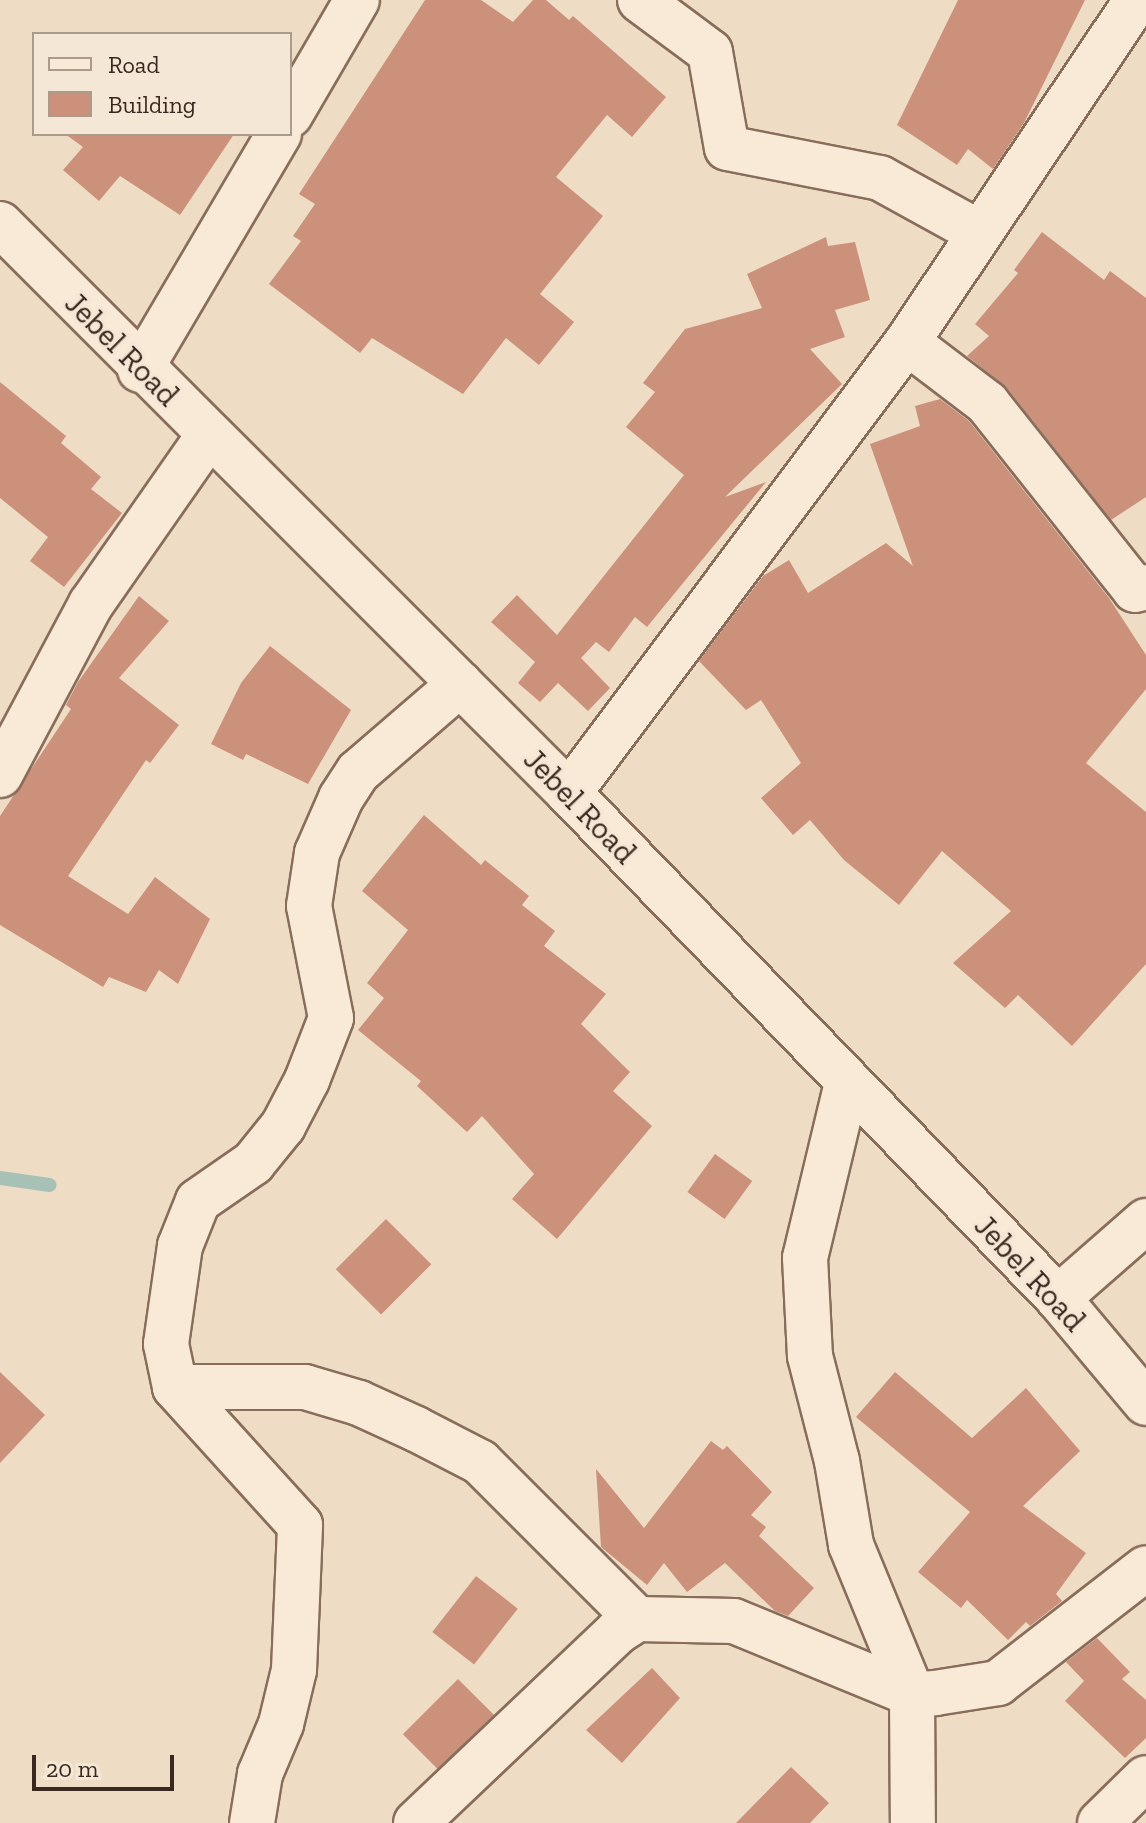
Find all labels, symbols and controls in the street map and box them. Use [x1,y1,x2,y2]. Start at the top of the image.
legend [32,32,292,136]
text: Road [108,50,160,79]
text: Building [108,90,196,119]
street label: Jebel Road [57,284,187,414]
street label: Jebel Road [516,740,644,872]
street label: Jebel Road [966,1207,1094,1339]
scale bar [36,1739,178,1789]
text: 20 m [46,1754,98,1783]

